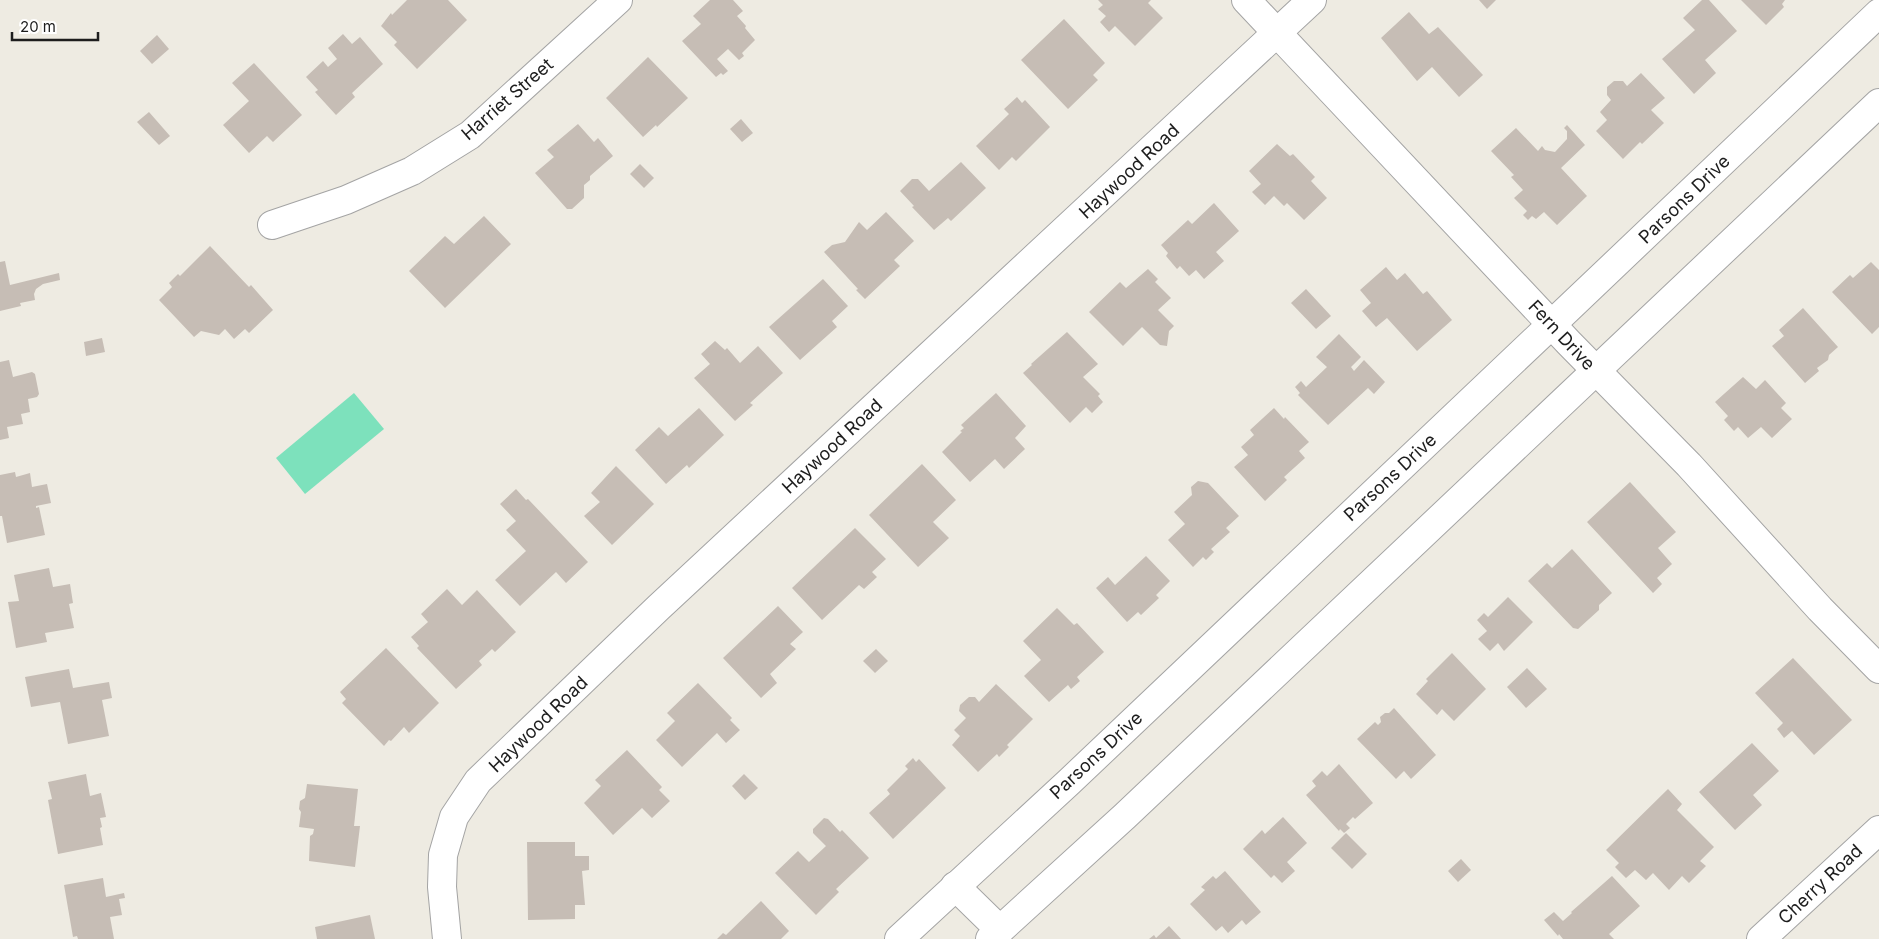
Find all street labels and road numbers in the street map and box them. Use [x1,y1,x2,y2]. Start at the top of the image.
street label: Harriet Street [457,54,557,144]
street label: Haywood Road [1075,119,1183,223]
street label: Parsons Drive [1634,150,1734,248]
street label: Fern Drive [1524,296,1600,374]
street label: Haywood Road [778,394,886,498]
street label: Parsons Drive [1339,429,1441,525]
street label: Haywood Road [484,672,592,776]
street label: Parsons Drive [1045,707,1147,803]
street label: Cherry Road [1774,840,1866,928]

